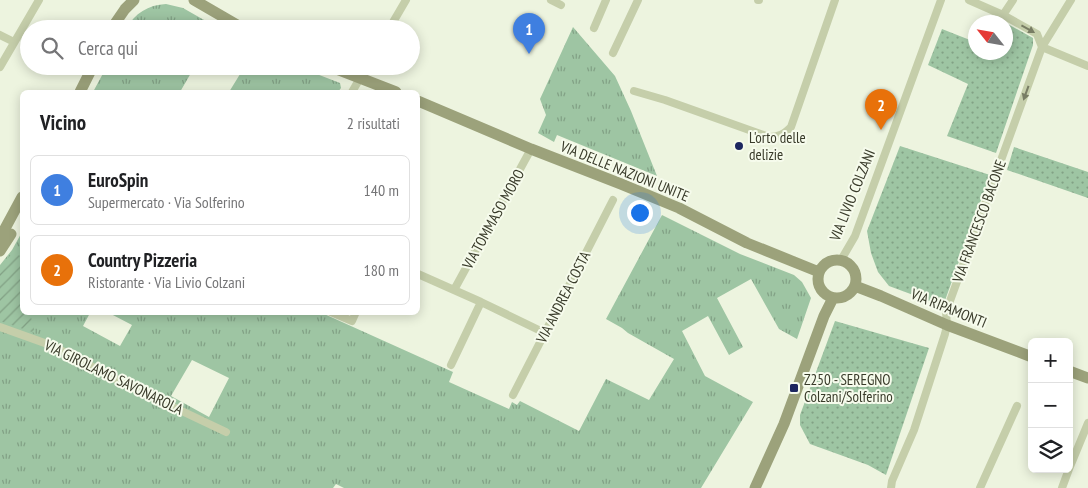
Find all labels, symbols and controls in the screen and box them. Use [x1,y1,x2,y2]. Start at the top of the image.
pin: 1 [513,13,545,54]
north arrow [968,15,1013,60]
search box [20,20,420,75]
one-way arrow [1021,25,1035,34]
icon: search [38,34,66,62]
text: Cerca qui [78,36,138,60]
one-way arrow [1022,86,1030,101]
pin: 2 [865,89,897,130]
text: Vicino [40,109,86,136]
text: 2 risultati [347,113,400,133]
place label: L'orto delle delizie [749,128,806,164]
street label: VIA DELLE NAZIONI UNITE [557,136,692,206]
marker: L'orto delle delizie [733,140,745,152]
street label: VIA LIVIO COLZANI [825,146,879,245]
street label: VIA FRANCESCO BACONE [948,157,1010,286]
street label: VIA TOMMASO MORO [457,166,528,273]
text: EuroSpin [88,168,148,192]
text: 1 [53,180,61,200]
text: 140 m [364,180,399,200]
text: Supermercato · Via Solferino [88,192,245,212]
your location [627,200,653,226]
street label: VIA ANDREA COSTA [531,247,595,347]
text: Country Pizzeria [88,248,197,272]
text: 2 [53,260,61,280]
text: 180 m [364,260,399,280]
text: Ristorante · Via Livio Colzani [88,272,245,292]
street label: VIA RIPAMONTI [907,284,990,332]
street label: VIA GIROLAMO SAVONAROLA [41,335,187,419]
map controls [1028,338,1073,473]
button: + [1028,338,1073,383]
place label: Z250 - SEREGNO Colzani/Solferino [804,370,893,406]
marker: Z250 - SEREGNO Colzani/Solferino [788,382,800,394]
button: − [1028,383,1073,428]
button: layers [1028,428,1073,473]

